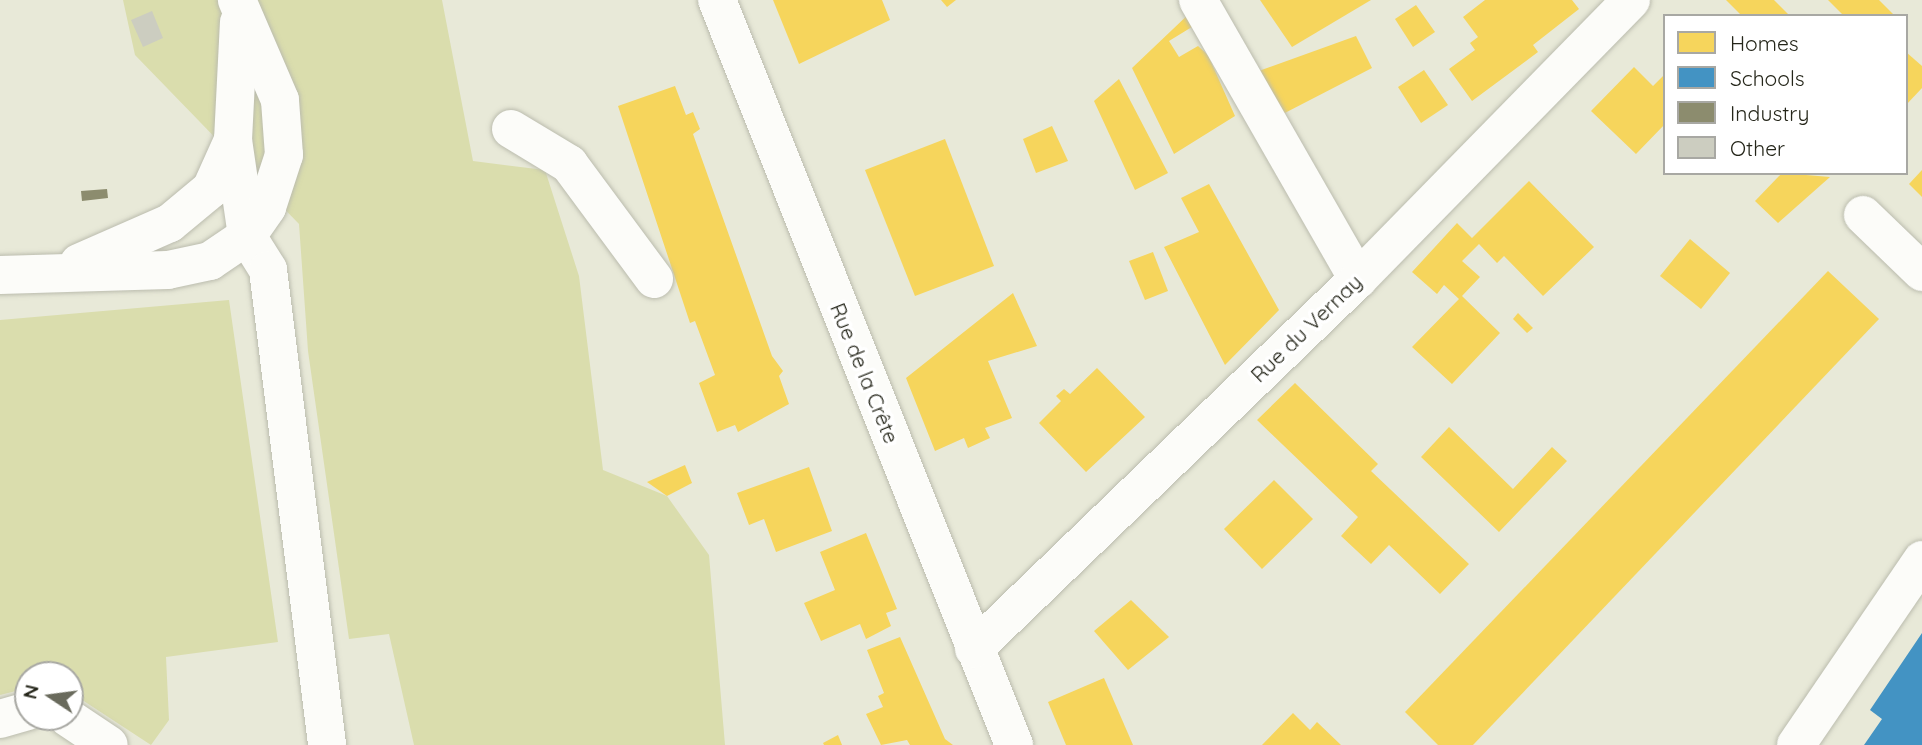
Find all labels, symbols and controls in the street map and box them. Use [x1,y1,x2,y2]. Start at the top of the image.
legend [1663,14,1908,175]
text: Homes [1730,30,1799,56]
text: Schools [1730,65,1805,91]
text: Industry [1730,100,1809,126]
text: Other [1730,135,1785,161]
street label: Rue du Vernay [1245,269,1367,387]
street label: Rue de la Crête [825,299,905,447]
north arrow [14,661,84,731]
text: N [17,682,44,701]

